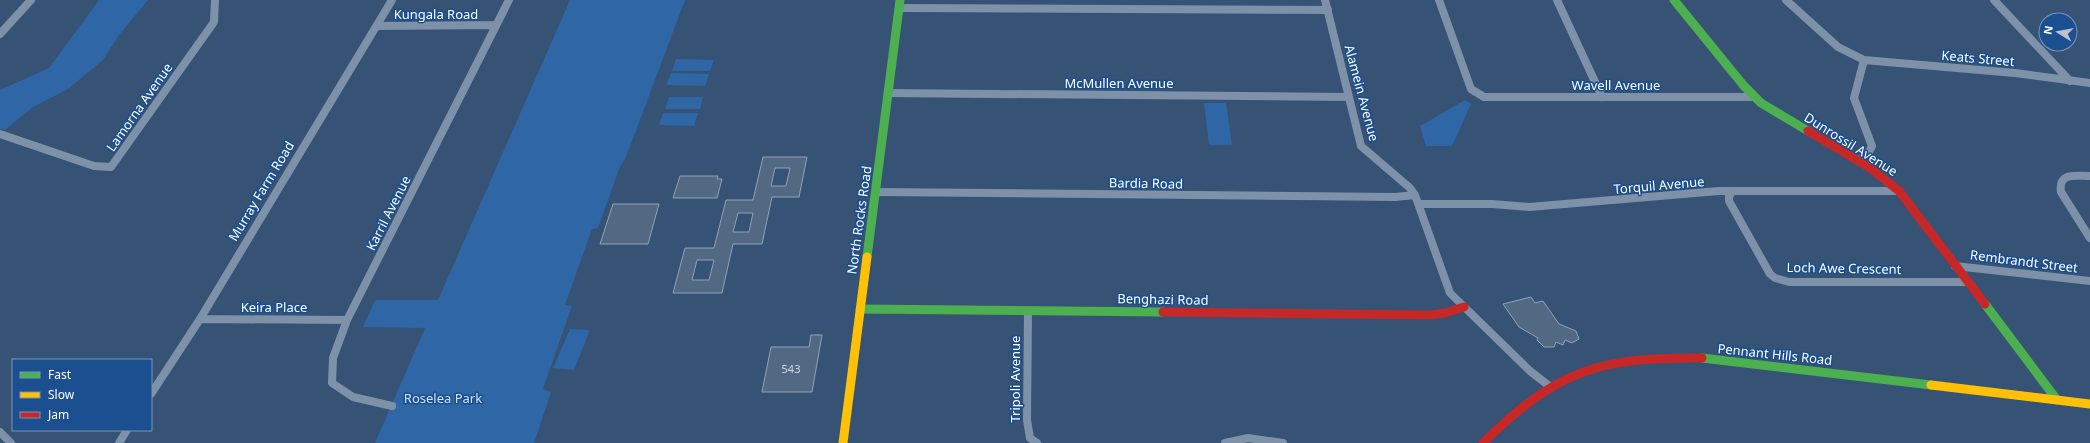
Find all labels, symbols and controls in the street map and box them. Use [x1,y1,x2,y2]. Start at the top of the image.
street label: Kungala Road [394,5,478,23]
north arrow [2038,12,2078,52]
text: N [2039,24,2056,36]
street label: Alamein Avenue [1341,43,1383,143]
street label: Keats Street [1941,46,2016,70]
street label: Lamorna Avenue [102,59,176,155]
street label: McMullen Avenue [1065,74,1173,92]
street label: Wavell Avenue [1572,76,1660,94]
street label: Dunrossil Avenue [1801,108,1901,180]
street label: Murray Farm Road [224,138,298,244]
street label: North Rocks Road [842,165,876,275]
street label: Karril Avenue [361,172,415,254]
street label: Torquil Avenue [1613,172,1705,198]
street label: Bardia Road [1109,173,1183,193]
street label: Rembrandt Street [1969,245,2079,277]
street label: Loch Awe Crescent [1786,258,1902,278]
street label: Benghazi Road [1117,289,1209,309]
street label: Keira Place [241,298,307,316]
street label: Tripoli Avenue [1006,336,1024,422]
street label: Pennant Hills Road [1717,339,1833,369]
legend [12,359,152,431]
house number: 543 [782,361,800,376]
text: Fast [48,366,72,383]
text: Slow [48,386,75,403]
park label: Roselea Park [404,389,482,407]
text: Jam [47,406,69,423]

